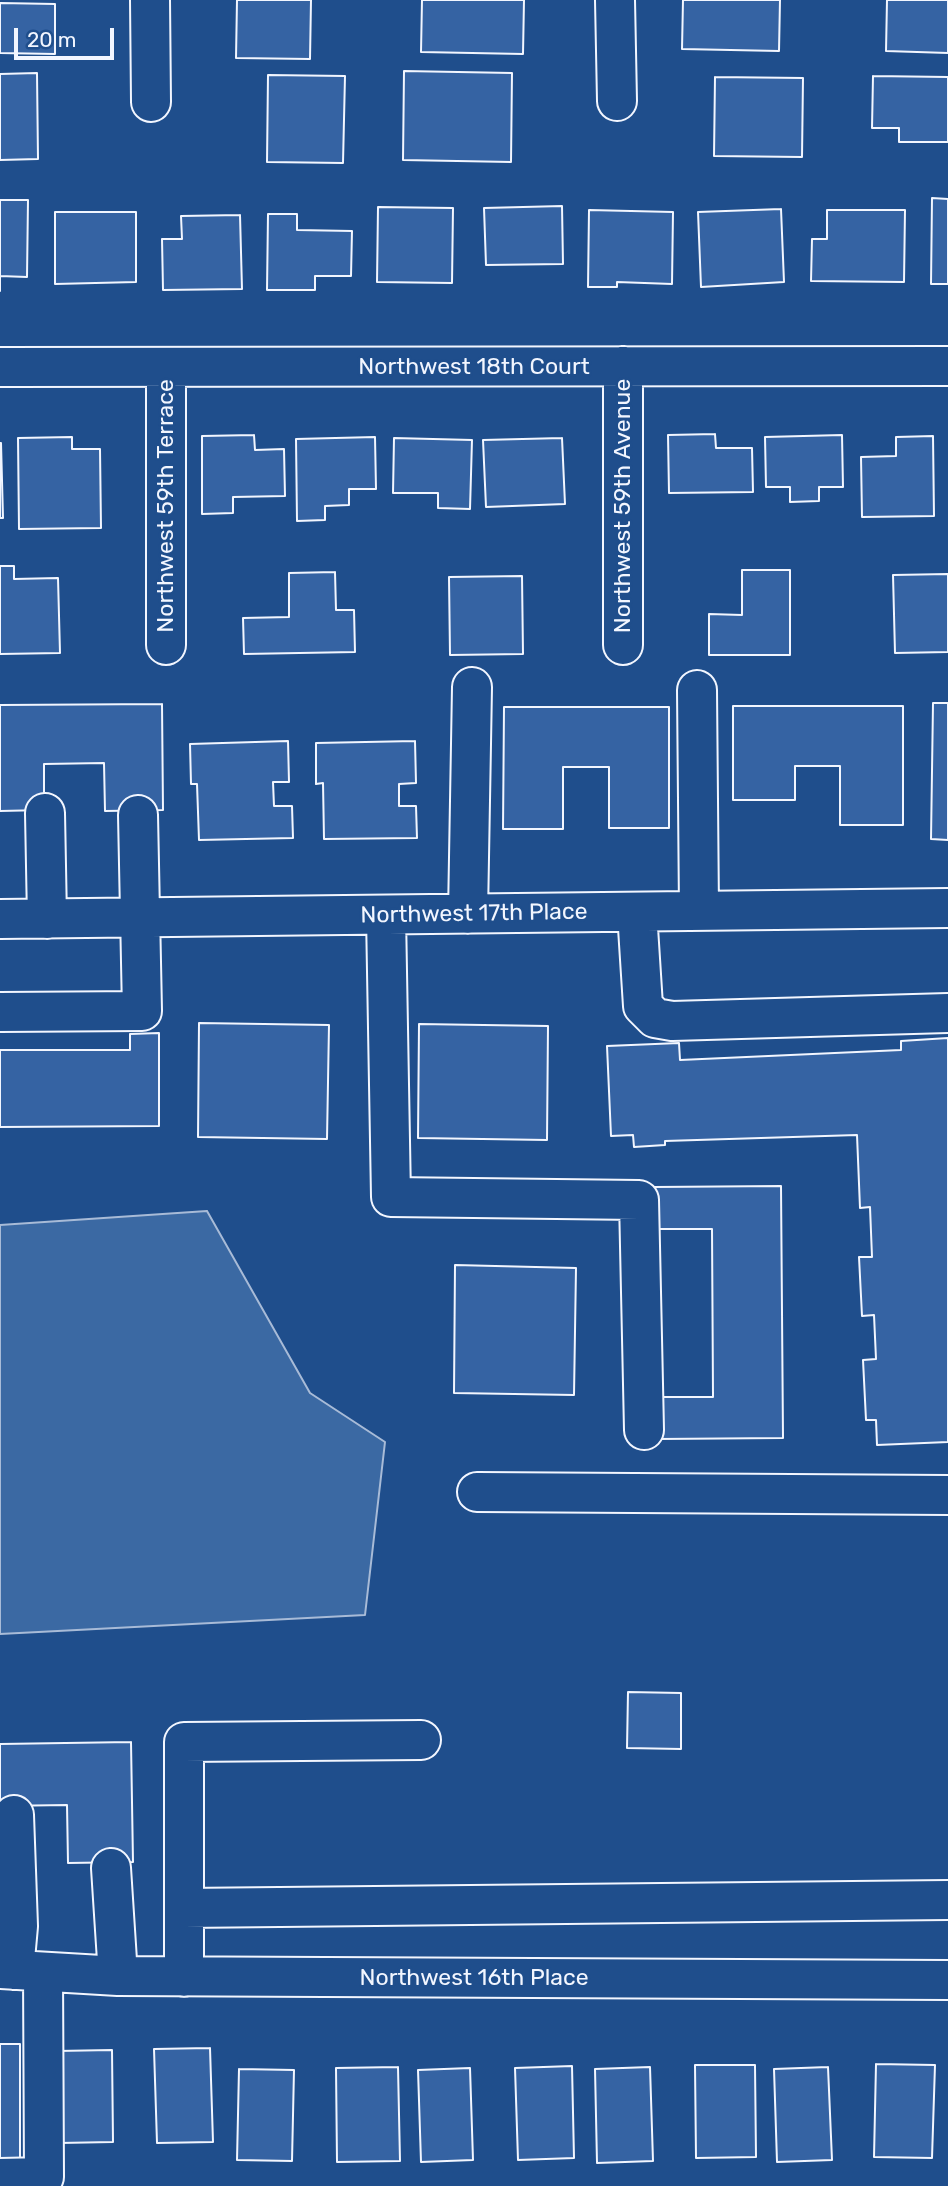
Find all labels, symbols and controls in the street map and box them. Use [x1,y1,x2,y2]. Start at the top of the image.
scale bar [18,14,117,58]
text: 20 m [27,27,76,52]
street label: Northwest 18th Court [358,353,590,381]
street label: Northwest 59th Terrace [152,379,180,633]
street label: Northwest 59th Avenue [609,379,637,633]
street label: Northwest 17th Place [360,898,588,930]
street label: Northwest 16th Place [359,1964,589,1992]

